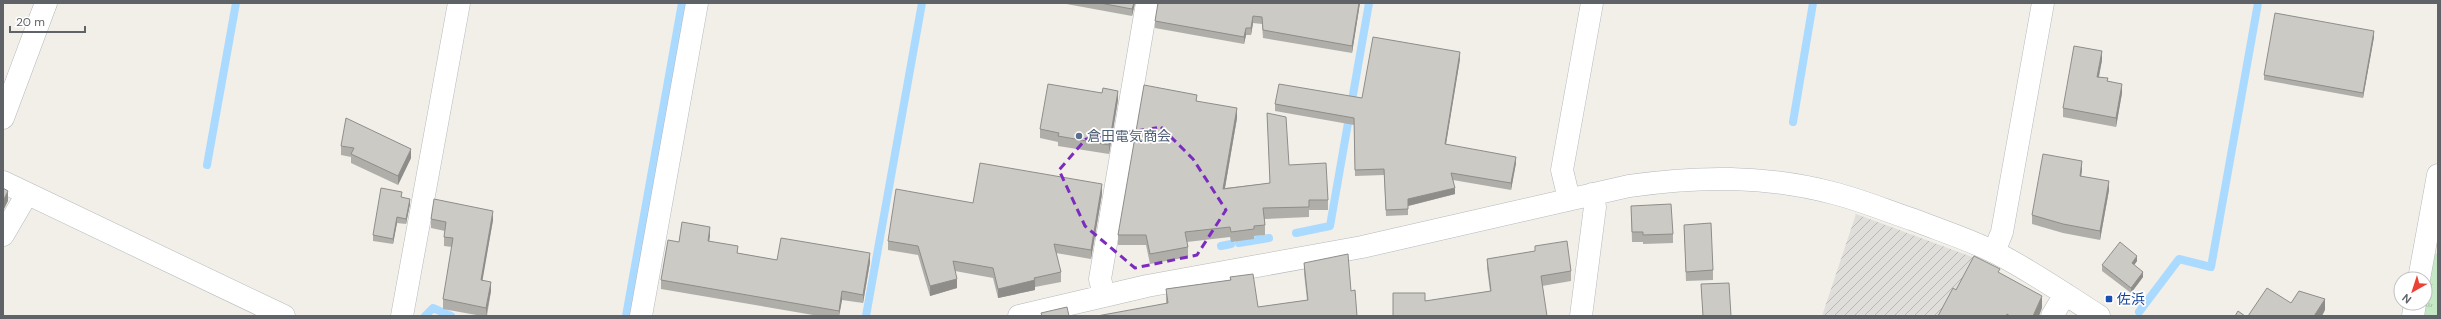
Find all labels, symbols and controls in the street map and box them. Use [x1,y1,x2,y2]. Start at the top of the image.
scale bar [10,8,85,34]
text: 20 m [16,14,45,30]
place label: 倉田電気商会 [1087,127,1171,145]
marker: 倉田電気商会 [1074,131,1084,141]
north arrow [2393,271,2433,311]
place label: 佐浜 [2117,290,2145,308]
text: N [2399,291,2414,307]
marker: 佐浜 [2104,294,2114,304]

